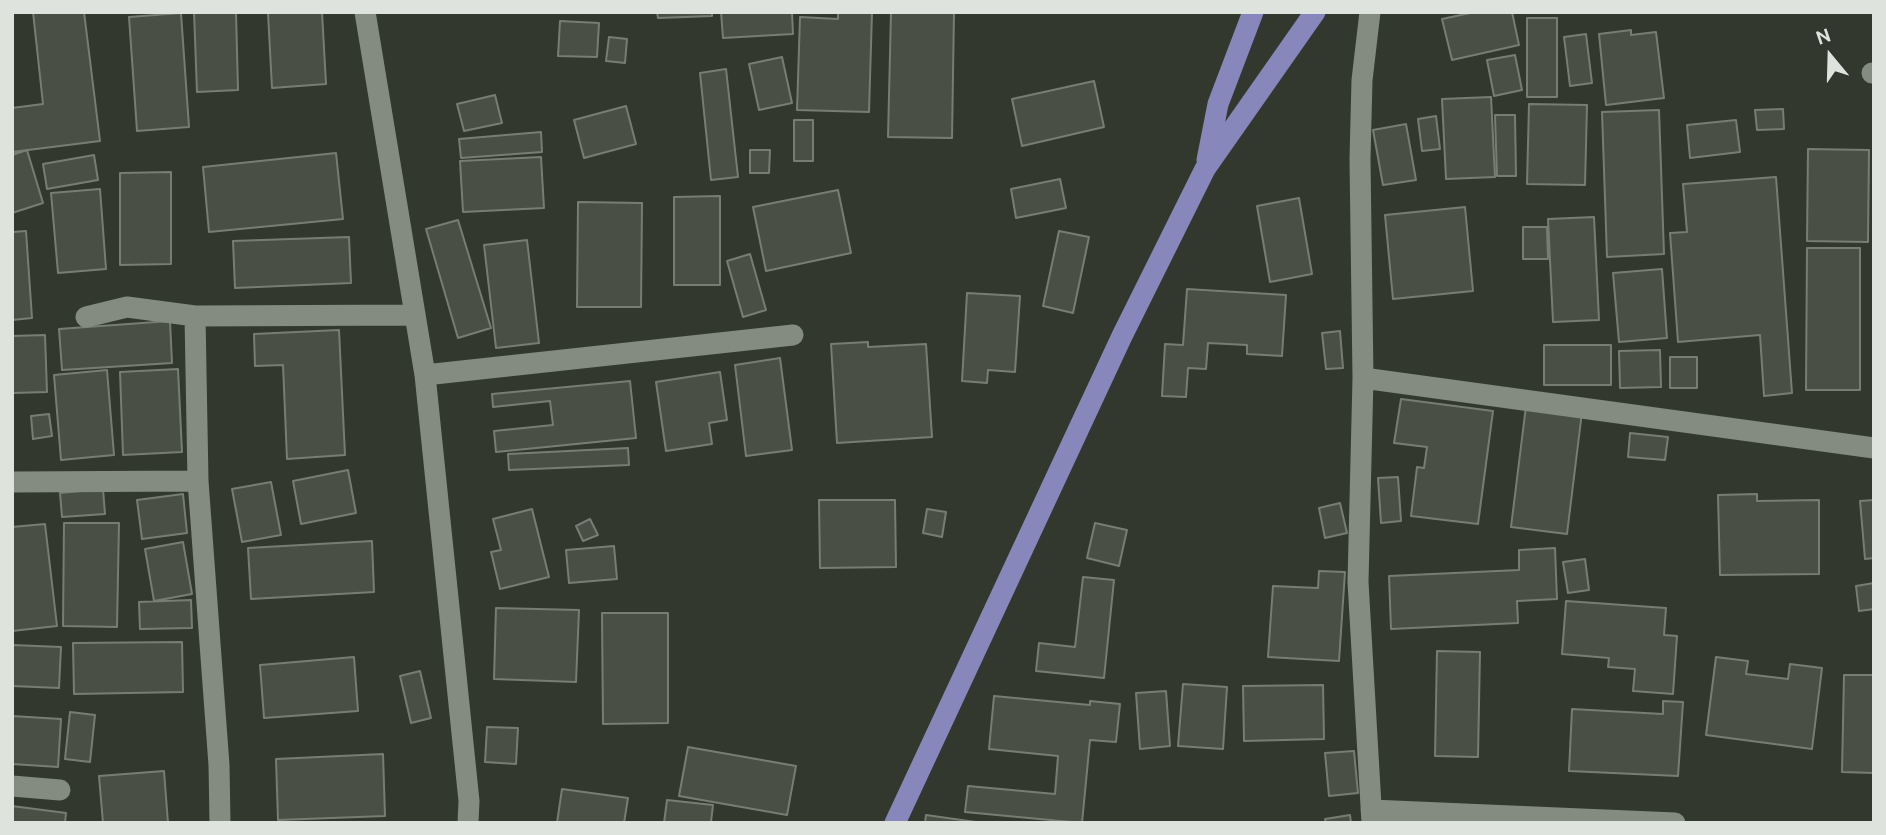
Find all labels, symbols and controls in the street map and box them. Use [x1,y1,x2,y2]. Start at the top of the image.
north arrow [1795,21,1865,91]
text: N [1813,23,1833,49]

